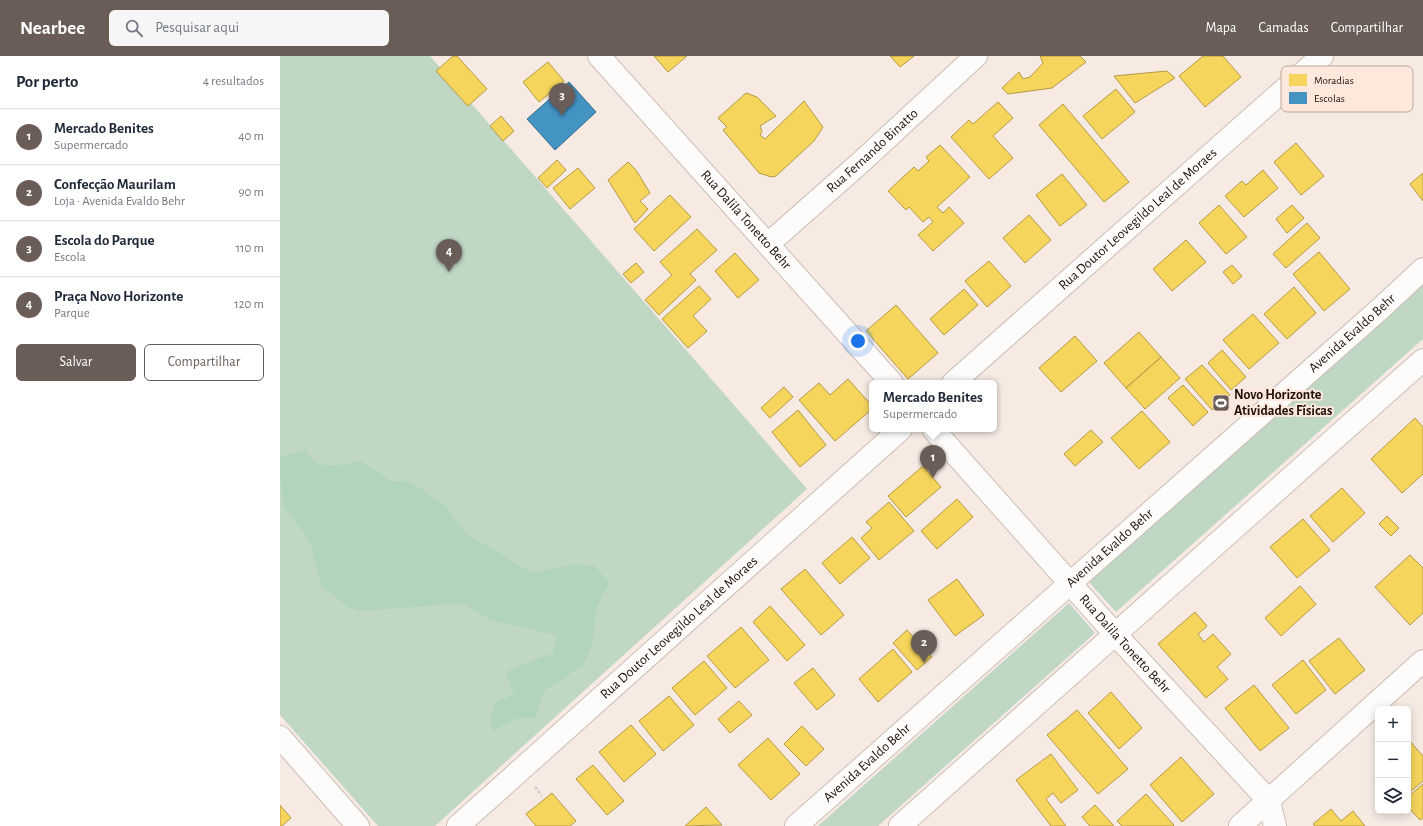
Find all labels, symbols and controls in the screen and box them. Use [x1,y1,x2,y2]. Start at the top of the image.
search box [109,10,389,46]
icon: search [123,17,145,39]
text: Nearbee [20,19,85,38]
text: Pesquisar aqui [155,20,239,35]
text: Mapa [1206,21,1236,35]
text: Camadas [1258,21,1309,35]
text: Compartilhar [1331,21,1403,35]
legend [1281,66,1413,112]
text: Por perto [16,73,79,90]
text: 4 resultados [203,75,264,88]
text: Moradias [1314,75,1354,86]
pin: 3 [549,83,575,116]
text: Escolas [1314,93,1345,104]
street label: Rua Fernando Binatto [824,106,921,196]
text: Mercado Benites [54,121,154,136]
text: 1 [27,130,31,143]
text: 40 m [238,130,264,143]
text: Supermercado [54,139,128,152]
street label: Rua Doutor Leovegildo Leal de Moraes [1056,146,1220,293]
street label: Rua Dalila Tonetto Behr [698,168,794,272]
text: Confecção Maurilam [54,177,176,192]
text: 2 [26,186,32,199]
text: 90 m [238,186,264,199]
text: Loja · Avenida Evaldo Behr [54,195,185,208]
text: Escola do Parque [54,233,155,248]
pin: 4 [436,239,462,272]
text: 3 [26,242,32,255]
text: 110 m [236,242,264,255]
text: Escola [54,251,86,264]
text: Praça Novo Horizonte [54,289,183,304]
street label: Avenida Evaldo Behr [1306,291,1399,375]
text: 4 [26,298,32,311]
text: 120 m [234,298,264,311]
text: Parque [54,307,90,320]
your location [848,331,868,351]
button: Salvar [16,344,136,381]
button: Compartilhar [144,344,264,381]
popup [869,380,997,432]
place label: Novo Horizonte Atividades Físicas [1234,388,1332,418]
text: Mercado Benites [883,390,983,405]
sports icon: Novo Horizonte Atividades Físicas [1211,393,1231,413]
text: Supermercado [883,408,957,421]
pin: 1 [920,445,946,478]
street label: Avenida Evaldo Behr [1064,506,1156,590]
street label: Rua Doutor Leovegildo Leal de Moraes [598,554,760,702]
street label: Rua Dalila Tonetto Behr [1077,592,1173,696]
pin: 2 [911,630,937,663]
map controls [1375,706,1411,814]
button: + [1375,706,1411,742]
street label: Avenida Evaldo Behr [821,721,914,805]
button: − [1375,742,1411,778]
button: layers [1375,778,1411,814]

